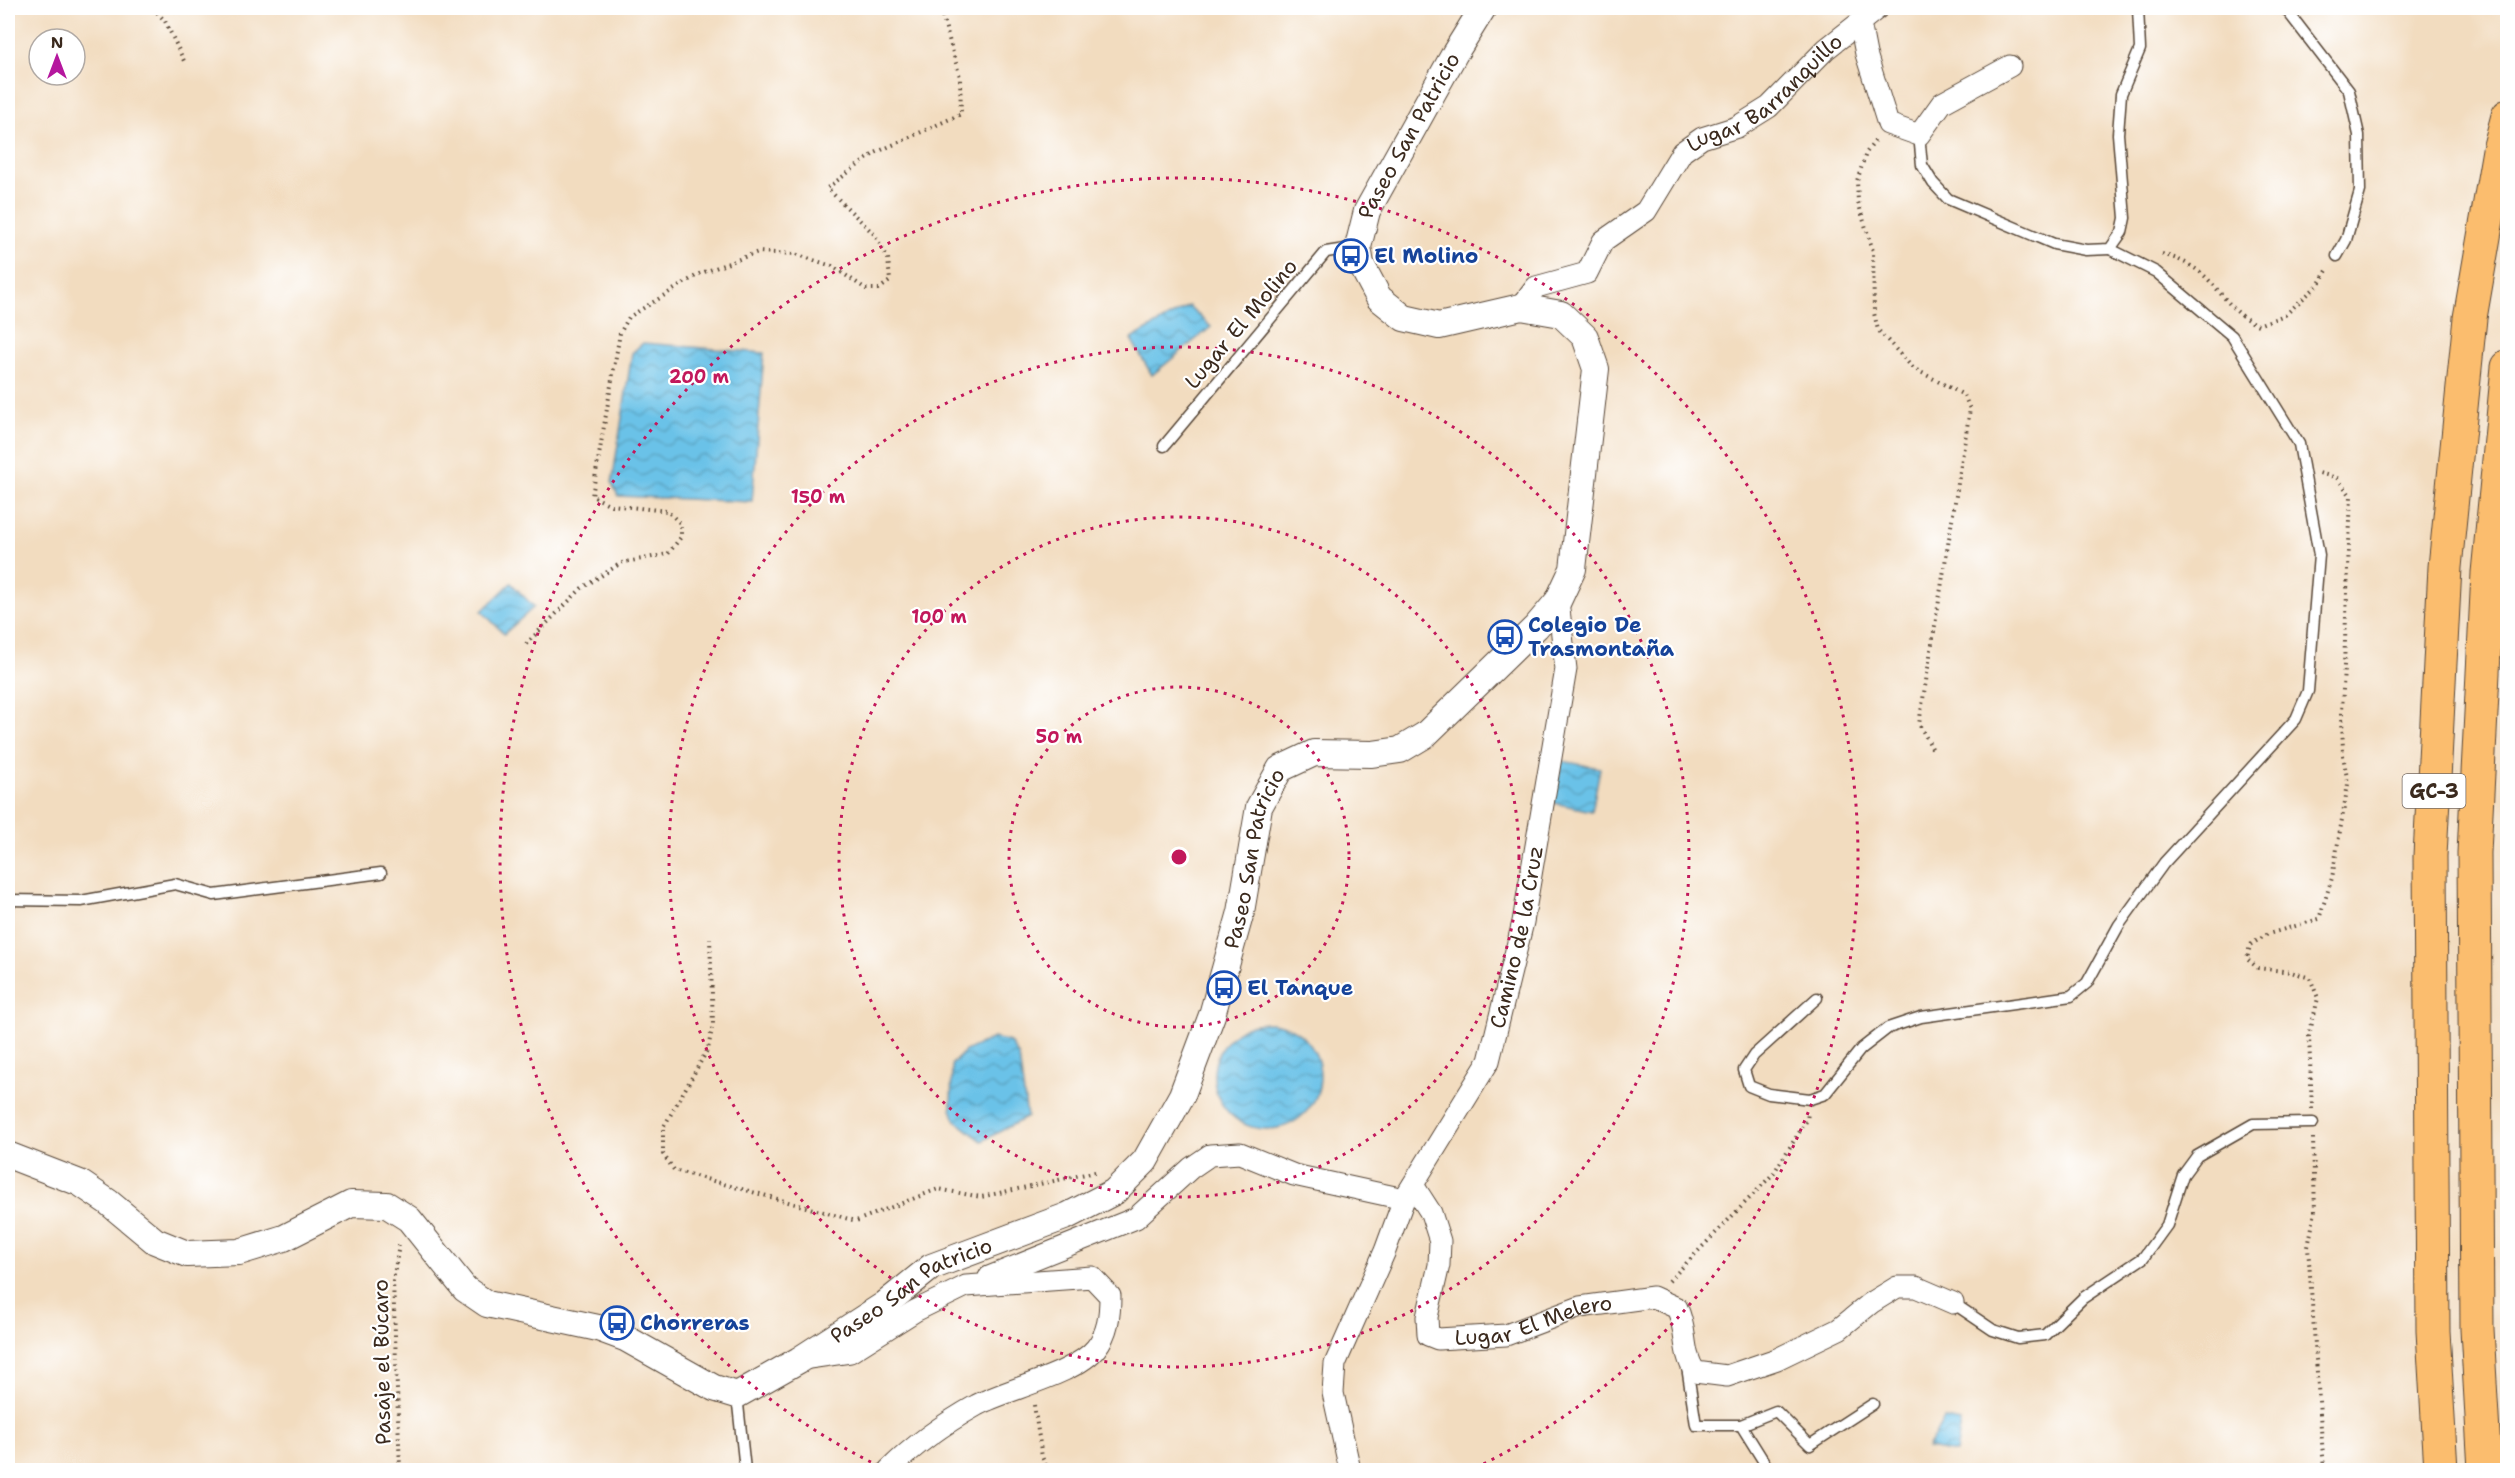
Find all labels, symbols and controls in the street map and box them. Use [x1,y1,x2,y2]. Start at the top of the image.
north arrow [27,27,87,87]
street label: Lugar Barranquillo [1681,27,1848,159]
text: N [51,32,63,53]
street label: Paseo San Patricio [1352,48,1466,221]
bus stop icon: El Molino [1333,238,1369,274]
place label: El Molino [1374,242,1478,270]
street label: Lugar El Molino [1178,253,1304,395]
text: 200 m [669,365,730,389]
text: 150 m [791,485,846,509]
text: 100 m [911,605,967,629]
place label: Colegio De Trasmontaña [1528,611,1675,663]
bus stop icon: Colegio De Trasmontaña [1487,619,1523,655]
text: 50 m [1036,725,1083,749]
street label: Paseo San Patricio [1217,764,1292,952]
road number: GC-3 [2402,774,2466,808]
street label: Camino de la Cruz [1483,844,1550,1031]
centre of rings [1169,847,1189,867]
bus stop icon: El Tanque [1206,970,1242,1006]
place label: El Tanque [1247,974,1353,1002]
street label: Paseo San Patricio [825,1231,996,1350]
street label: Pasaje el Búcaro [367,1279,397,1445]
street label: Lugar El Melero [1454,1289,1614,1352]
bus stop icon: Chorreras [599,1305,635,1341]
place label: Chorreras [640,1309,750,1337]

